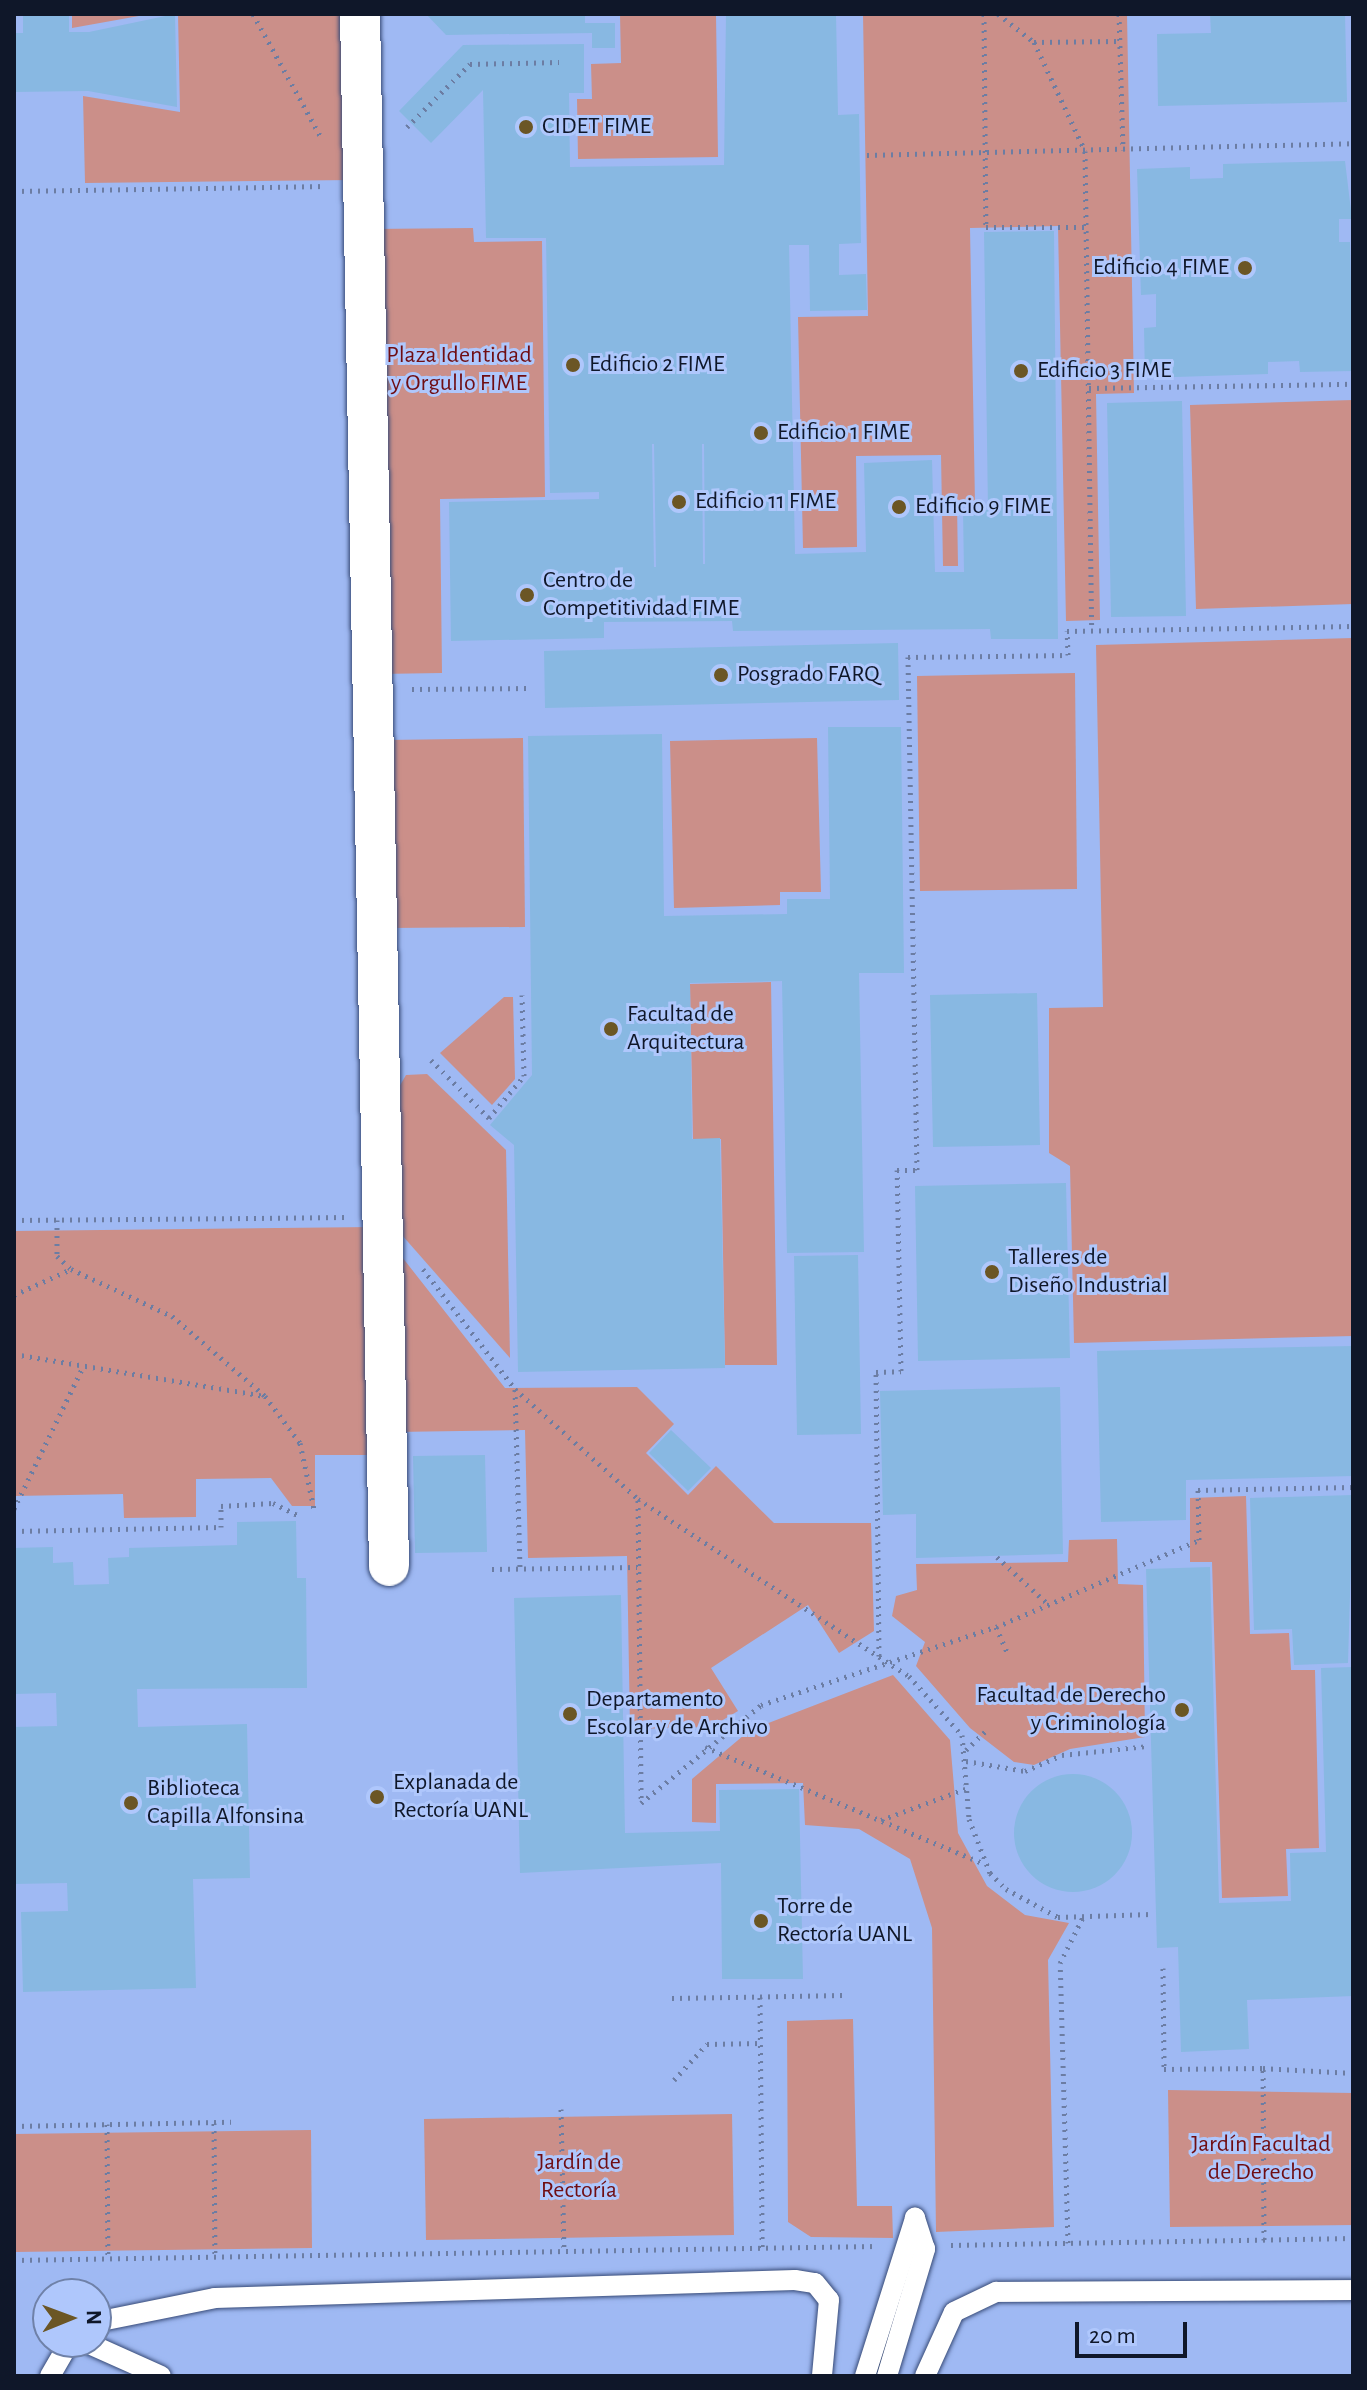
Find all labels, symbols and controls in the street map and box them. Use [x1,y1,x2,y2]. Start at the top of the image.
place label: CIDET FIME [542,113,651,141]
marker: CIDET FIME [517,118,535,136]
place label: Edificio 4 FIME [1093,254,1229,282]
marker: Edificio 4 FIME [1236,259,1254,277]
park label: Plaza Identidad y Orgullo FIME [386,342,532,398]
place label: Edificio 2 FIME [589,351,725,379]
marker: Edificio 2 FIME [564,356,582,374]
place label: Edificio 3 FIME [1037,357,1171,385]
marker: Edificio 3 FIME [1012,362,1030,380]
place label: Edificio 1 FIME [777,419,910,447]
marker: Edificio 1 FIME [752,424,770,442]
place label: Edificio 11 FIME [695,488,836,516]
marker: Edificio 11 FIME [670,493,688,511]
place label: Edificio 9 FIME [915,493,1051,521]
marker: Edificio 9 FIME [890,498,908,516]
place label: Centro de Competitividad FIME [543,567,739,623]
marker: Centro de Competitividad FIME [518,586,536,604]
place label: Posgrado FARQ [737,661,880,689]
marker: Posgrado FARQ [712,666,730,684]
place label: Facultad de Arquitectura [627,1001,745,1057]
marker: Facultad de Arquitectura [602,1020,620,1038]
place label: Talleres de Diseño Industrial [1008,1244,1168,1300]
marker: Talleres de Diseño Industrial [983,1263,1001,1281]
place label: Facultad de Derecho y Criminología [976,1682,1166,1738]
place label: Departamento Escolar y de Archivo [586,1686,768,1742]
marker: Facultad de Derecho y Criminología [1173,1701,1191,1719]
marker: Departamento Escolar y de Archivo [561,1705,579,1723]
place label: Explanada de Rectoría UANL [393,1769,528,1825]
place label: Biblioteca Capilla Alfonsina [147,1775,304,1831]
marker: Explanada de Rectoría UANL [368,1788,386,1806]
marker: Biblioteca Capilla Alfonsina [122,1794,140,1812]
place label: Torre de Rectoría UANL [777,1893,912,1949]
marker: Torre de Rectoría UANL [752,1912,770,1930]
park label: Jardín Facultad de Derecho [1191,2131,1331,2187]
park label: Jardín de Rectoría [537,2149,621,2205]
north arrow [32,2278,112,2358]
scale bar [1079,2306,1191,2356]
text: N [83,2310,105,2325]
text: 20 m [1089,2324,1136,2348]

